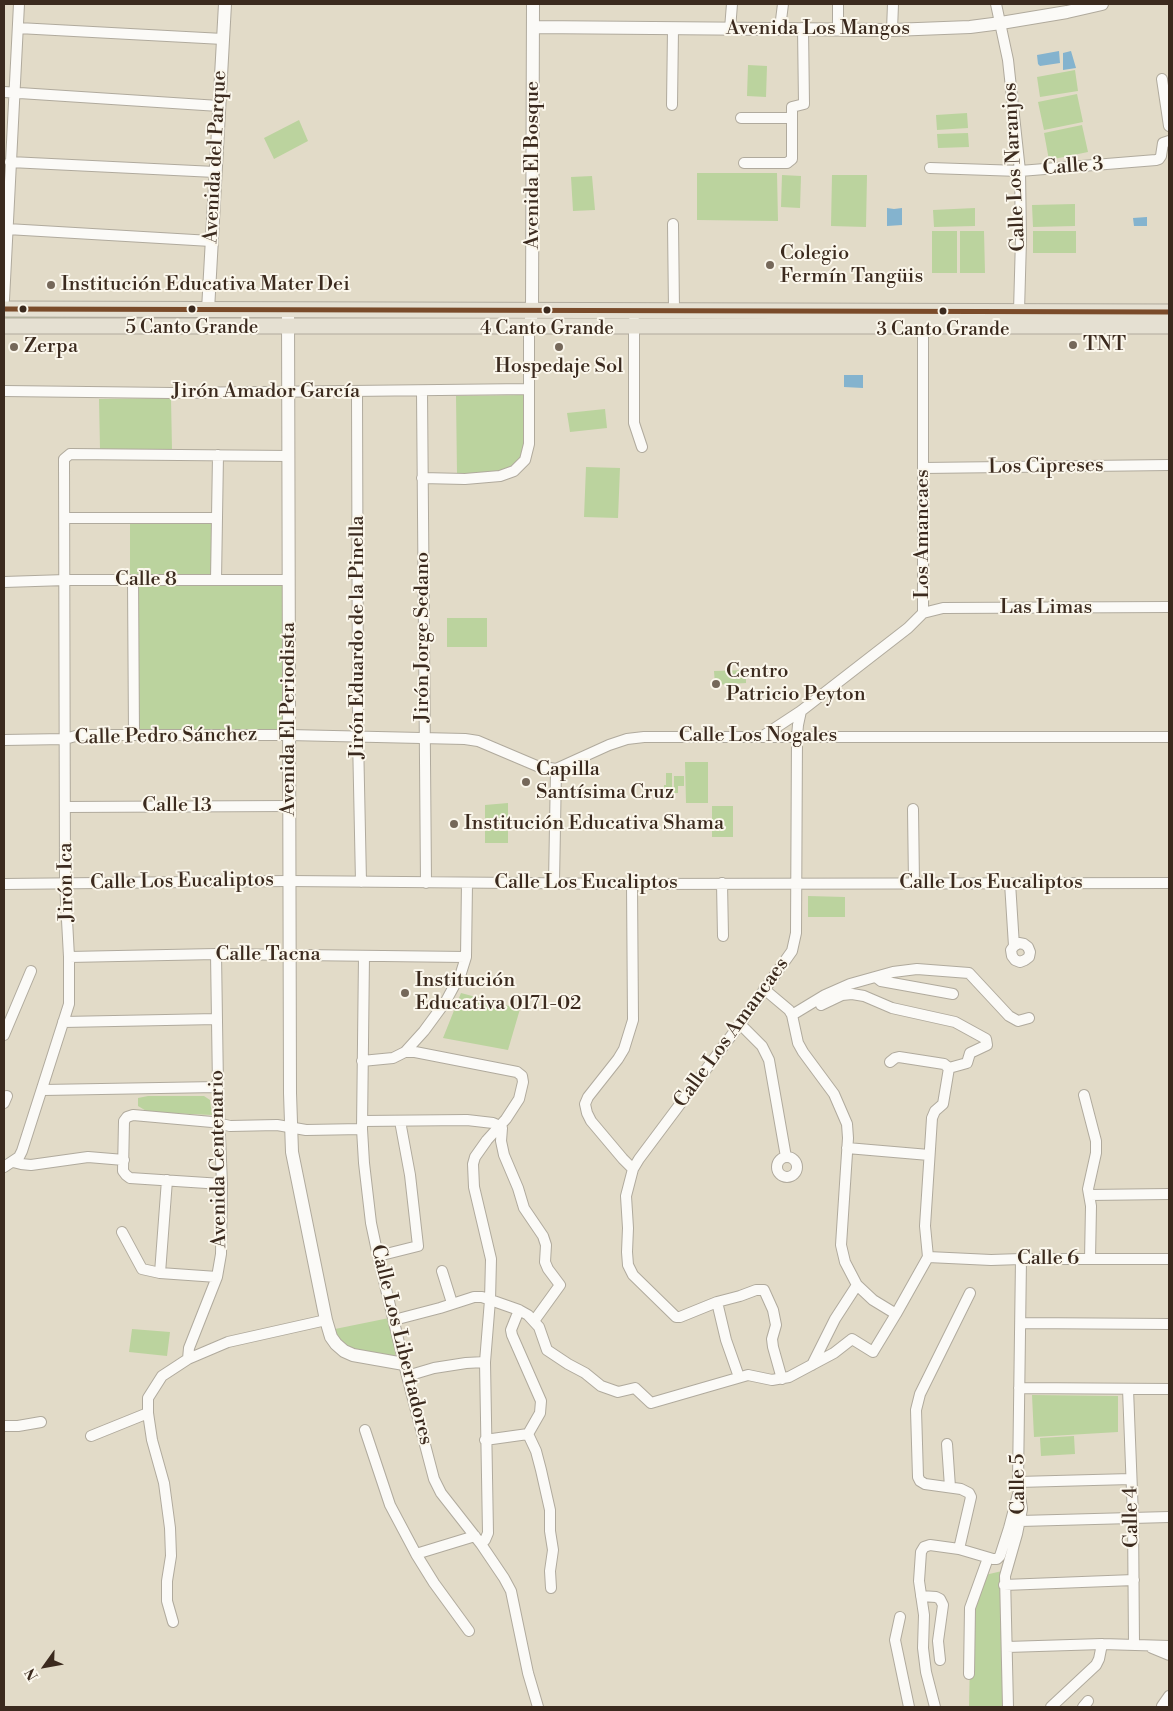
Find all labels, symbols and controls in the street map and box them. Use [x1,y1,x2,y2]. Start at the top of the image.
street label: Avenida Los Mangos [726,17,910,41]
street label: Avenida del Parque [199,70,233,244]
street label: Avenida El Bosque [521,81,545,249]
street label: Calle Los Naranjos [999,82,1031,252]
street label: Calle 3 [1042,153,1104,181]
place label: Colegio Fermín Tangüis [780,242,923,289]
marker: Colegio Fermín Tangüis [764,259,776,271]
place label: Institución Educativa Mater Dei [61,273,350,297]
marker: Institución Educativa Mater Dei [45,279,57,291]
unlabelled marker [18,304,28,314]
marker: 5 Canto Grande [187,304,197,314]
marker: 4 Canto Grande [542,305,552,315]
marker: 3 Canto Grande [938,306,948,316]
place label: 5 Canto Grande [126,317,258,339]
place label: 4 Canto Grande [480,318,614,340]
place label: 3 Canto Grande [877,319,1009,341]
place label: TNT [1083,333,1126,357]
place label: Zerpa [24,335,78,359]
marker: TNT [1067,339,1079,351]
marker: Zerpa [8,341,20,353]
marker: Hospedaje Sol [553,341,565,353]
place label: Hospedaje Sol [495,355,623,379]
street label: Jirón Amador García [172,380,360,404]
street label: Los Cipreses [988,454,1104,480]
street label: Los Amancaes [911,469,935,599]
street label: Jirón Eduardo de la Pinella [346,515,370,759]
street label: Jirón Jorge Sedano [411,552,435,722]
street label: Calle 8 [115,568,177,592]
street label: Las Limas [1000,596,1092,620]
street label: Avenida El Periodista [277,622,301,816]
place label: Centro Patricio Peyton [726,660,866,707]
marker: Centro Patricio Peyton [710,678,722,690]
street label: Calle Pedro Sánchez [74,723,258,751]
street label: Calle Los Nogales [679,724,837,748]
place label: Capilla Santísima Cruz [536,758,674,805]
marker: Capilla Santísima Cruz [520,776,532,788]
street label: Calle 13 [142,794,212,818]
place label: Institución Educativa Shama [464,812,724,836]
marker: Institución Educativa Shama [448,818,460,830]
street label: Jirón Ica [54,842,80,922]
street label: Calle Los Eucaliptos [90,868,274,896]
street label: Calle Los Eucaliptos [494,871,678,895]
street label: Calle Los Eucaliptos [899,871,1083,895]
street label: Calle Tacna [215,943,321,967]
street label: Calle Los Amancaes [669,953,795,1113]
place label: Institución Educativa 0171-02 [415,969,581,1016]
marker: Institución Educativa 0171-02 [399,987,411,999]
street label: Avenida Centenario [205,1070,233,1248]
street label: Calle Los Libertadores [365,1243,437,1447]
street label: Calle 6 [1017,1247,1079,1271]
street label: Calle 5 [1006,1453,1032,1515]
street label: Calle 4 [1119,1486,1145,1548]
north arrow [20,1641,70,1691]
text: N [22,1664,43,1683]

